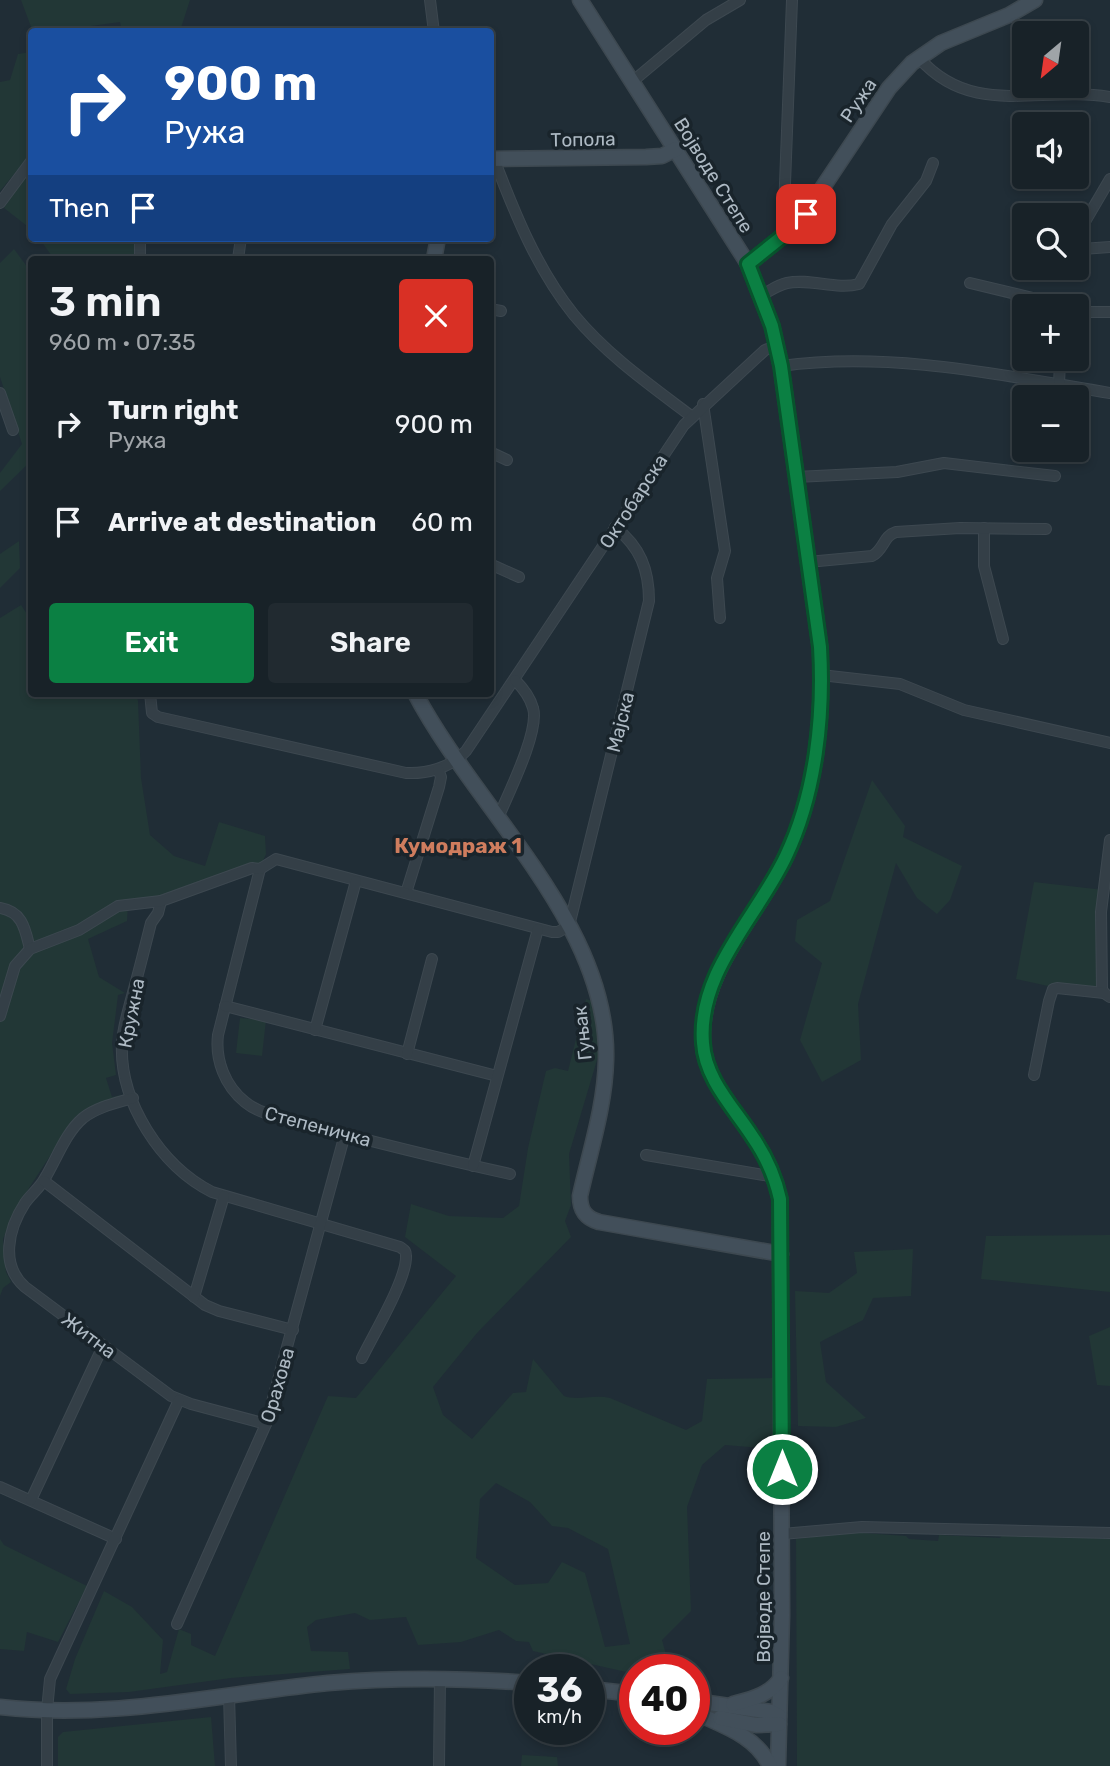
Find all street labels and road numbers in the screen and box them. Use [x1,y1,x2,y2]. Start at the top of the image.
street label: Ружа [835,74,881,127]
street label: Војводе Степе [669,113,758,237]
street label: Топола [550,127,616,152]
street label: Октобарска [594,450,672,553]
street label: Мајска [602,689,639,755]
street label: Кружна [113,976,150,1050]
street label: Гуњак [568,1005,597,1061]
street label: Степеничка [262,1101,374,1152]
street label: Житна [57,1308,120,1363]
street label: Орахова [256,1345,299,1425]
street label: Војводе Степе [752,1531,775,1663]

